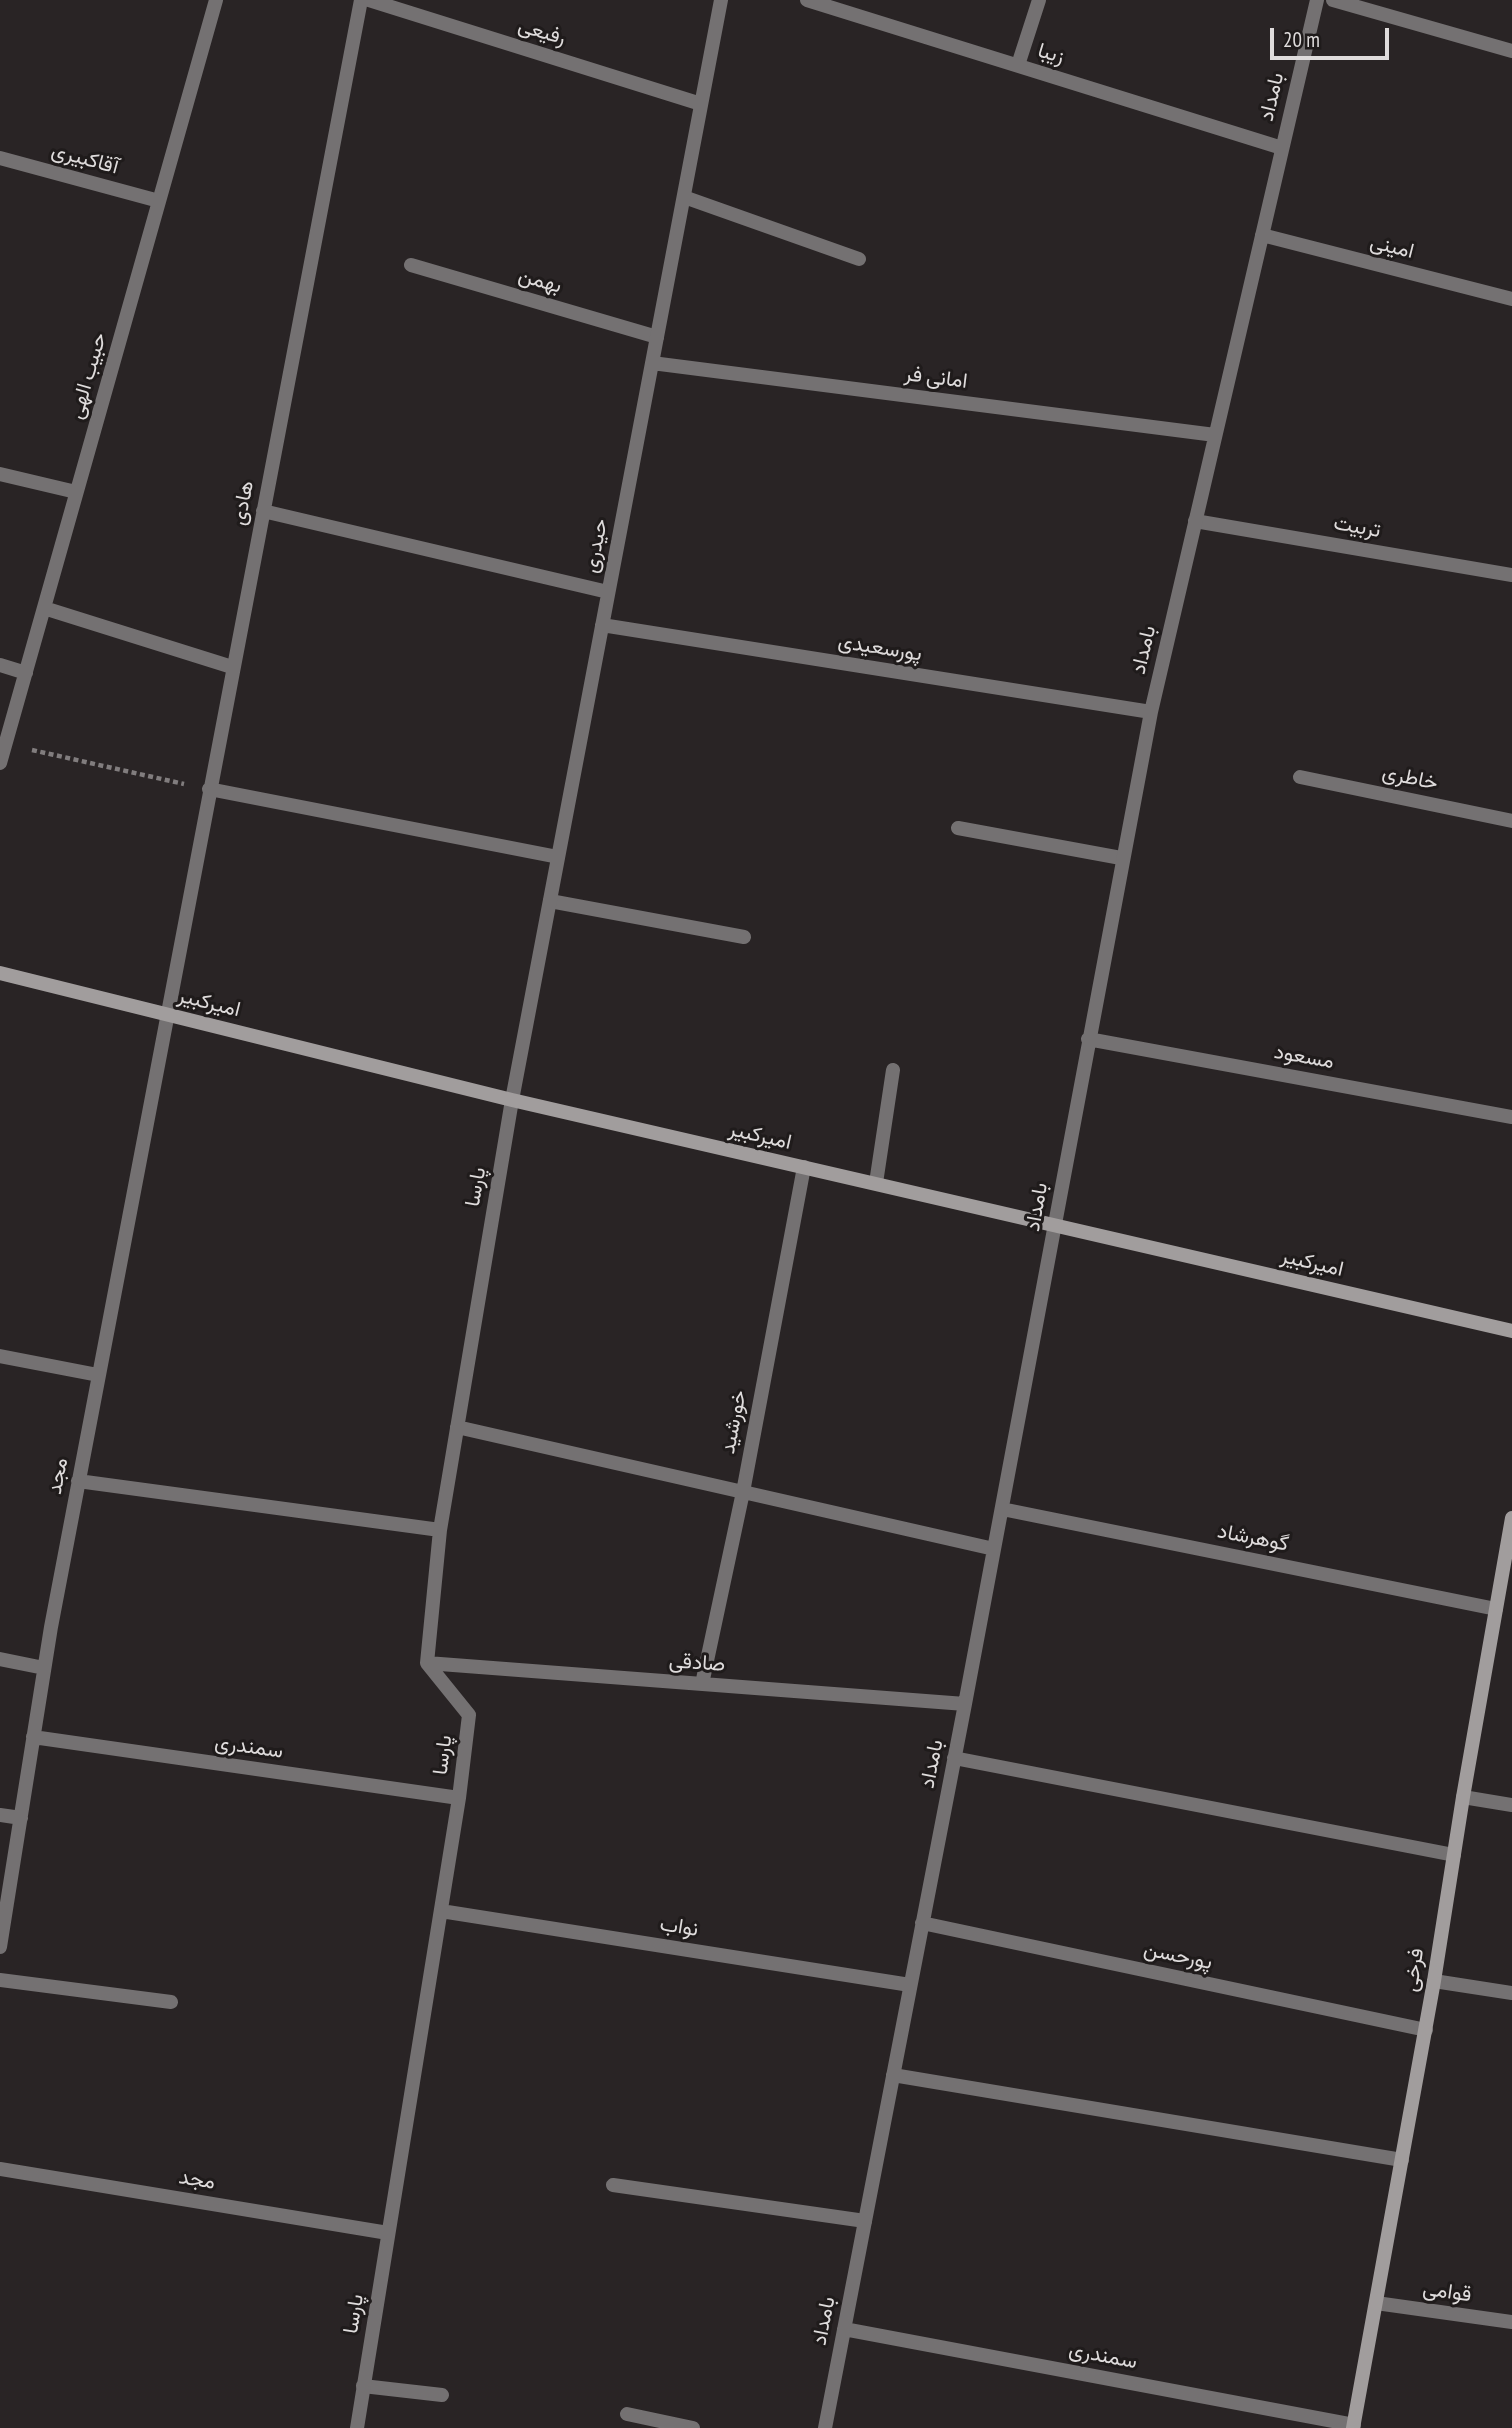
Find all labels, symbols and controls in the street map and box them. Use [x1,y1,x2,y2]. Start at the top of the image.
street label: رفیعی [515,13,569,51]
scale bar [1274,14,1393,58]
text: 20 m [1283,26,1320,53]
street label: زیبا [1035,38,1067,70]
street label: بامداد [1254,70,1290,124]
street label: آقاکبیری [49,138,121,180]
street label: امینی [1367,229,1417,265]
street label: بهمن [515,263,565,299]
street label: حبیب الهی [64,330,112,422]
street label: امانی فر [903,362,969,394]
street label: هادی [226,479,260,527]
street label: تربیت [1331,510,1383,544]
street label: حیدری [578,517,614,575]
street label: بامداد [1126,623,1162,677]
street label: پورسعیدی [836,629,924,667]
street label: خاطری [1380,760,1440,796]
street label: امیرکبیر [175,983,243,1023]
street label: مسعود [1272,1039,1336,1075]
street label: امیرکبیر [726,1117,794,1155]
street label: پارسا [460,1165,492,1209]
street label: بامداد [1020,1181,1054,1233]
street label: امیرکبیر [1278,1244,1346,1282]
street label: خورشید [715,1388,753,1456]
street label: مجد [42,1456,74,1496]
street label: گوهرشاد [1215,1519,1291,1557]
street label: صادقی [668,1648,726,1678]
street label: سمندری [213,1730,285,1764]
street label: پارسا [428,1734,458,1776]
street label: بامداد [915,1738,949,1790]
street label: نواب [658,1912,700,1942]
street label: پورحسن [1141,1936,1215,1976]
street label: فرخی [1398,1946,1430,1994]
street label: مجد [177,2165,217,2195]
street label: قوامی [1421,2276,1473,2308]
street label: پارسا [338,2292,370,2336]
street label: بامداد [807,2295,841,2347]
street label: سمندری [1067,2337,1139,2375]

